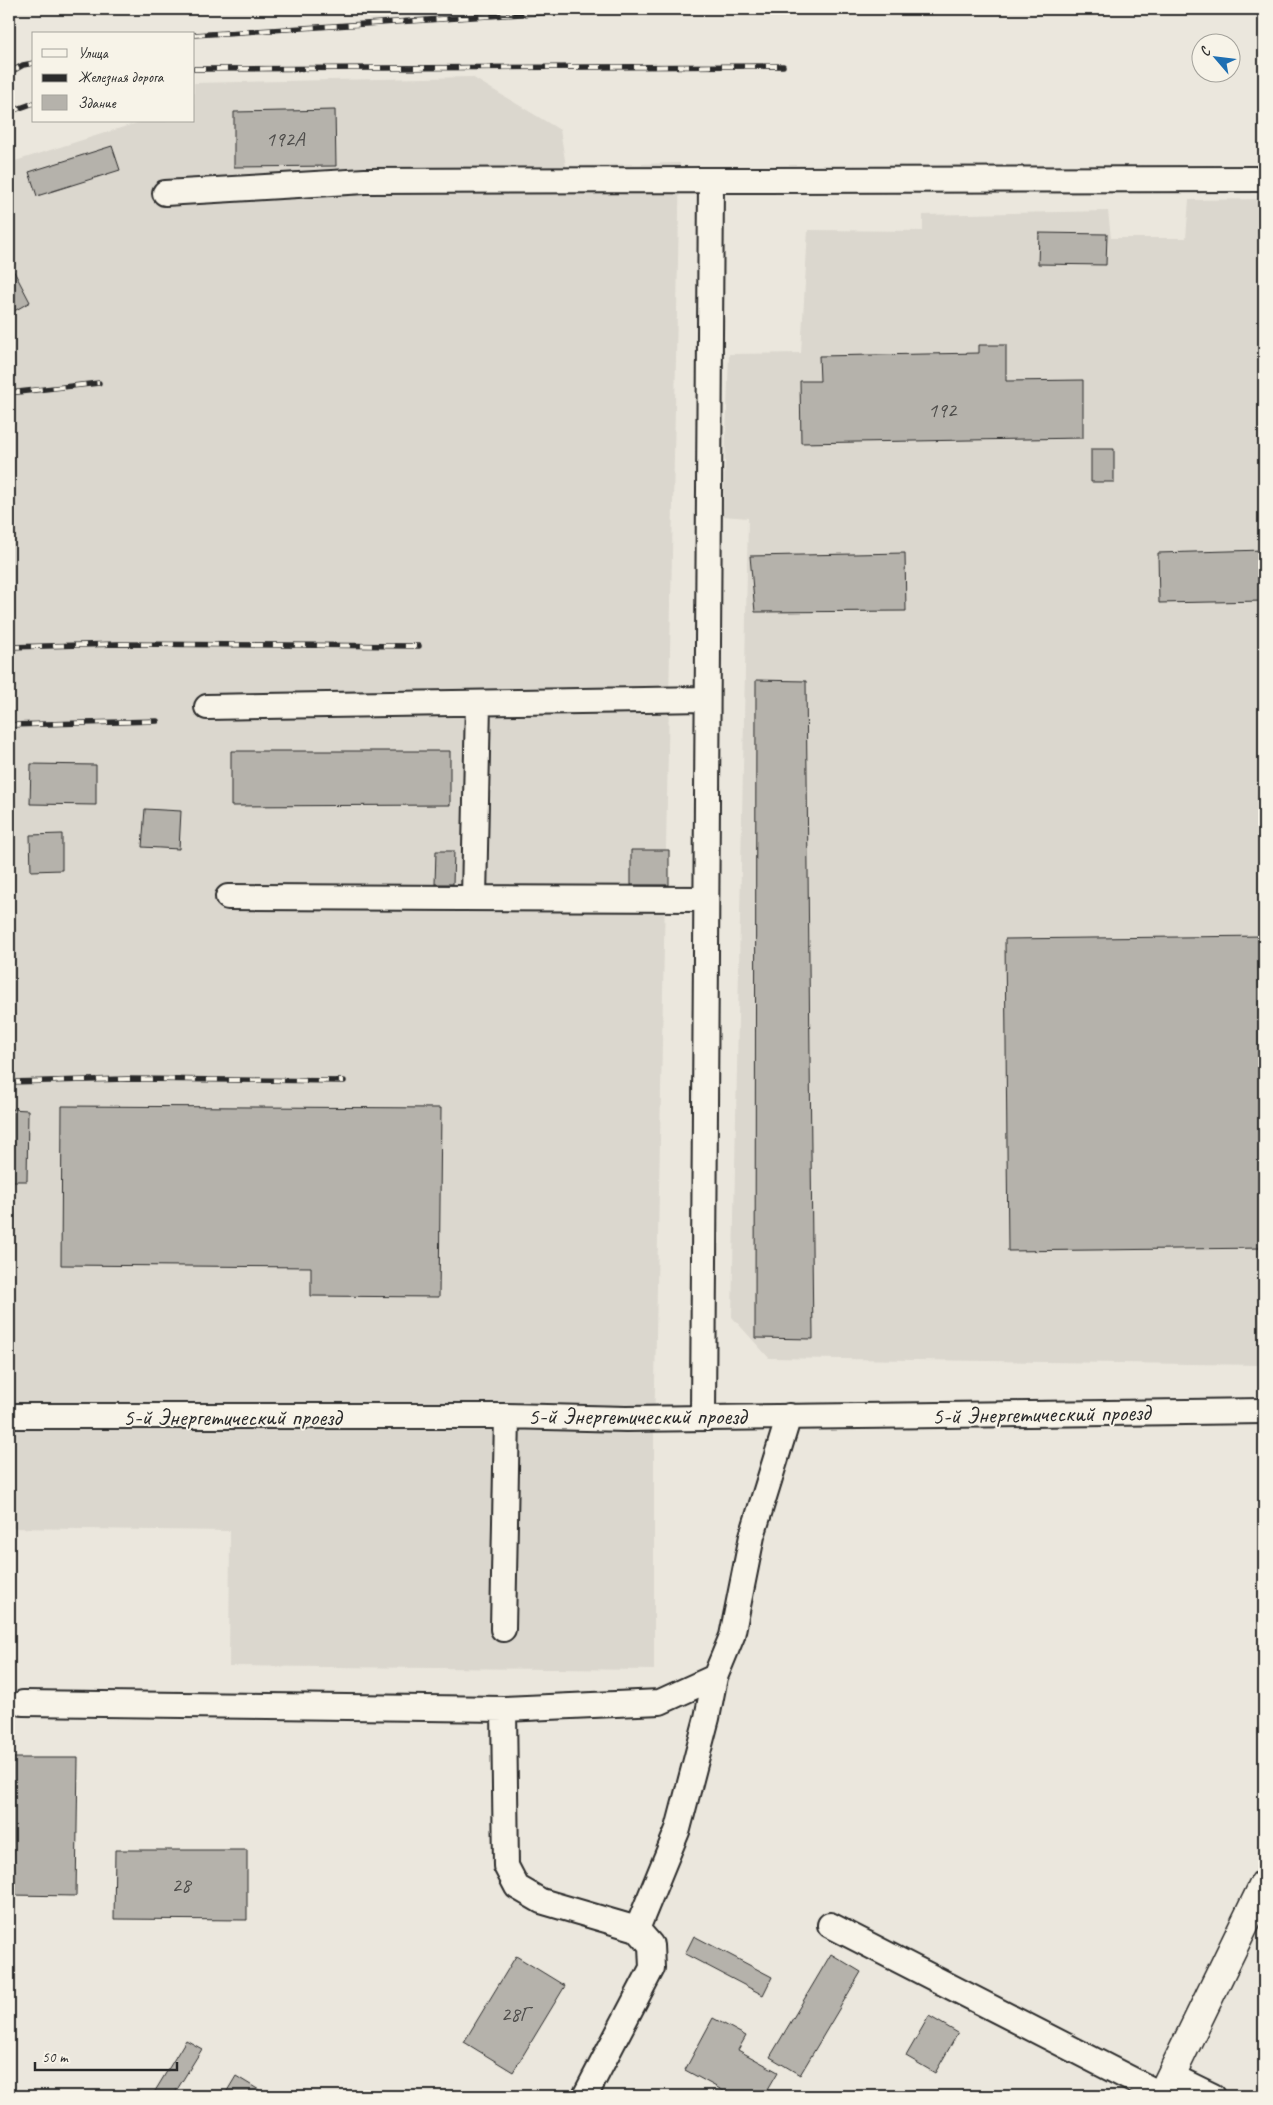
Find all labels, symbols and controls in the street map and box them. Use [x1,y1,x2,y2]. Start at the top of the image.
legend [32,32,195,122]
north arrow [1190,32,1240,82]
text: С [1196,43,1215,59]
text: Улица [78,44,109,63]
text: Железная дорога [78,68,165,87]
text: Здание [78,94,117,113]
house number: 192А [266,126,306,152]
house number: 192 [928,397,958,423]
street label: 5-й Энергетический проезд [932,1397,1153,1431]
street label: 5-й Энергетический проезд [528,1401,749,1431]
street label: 5-й Энергетический проезд [123,1402,344,1432]
house number: 28 [172,1872,193,1898]
house number: 28Г [501,2001,534,2027]
scale bar [35,2040,178,2072]
text: 50 m [42,2048,69,2067]

